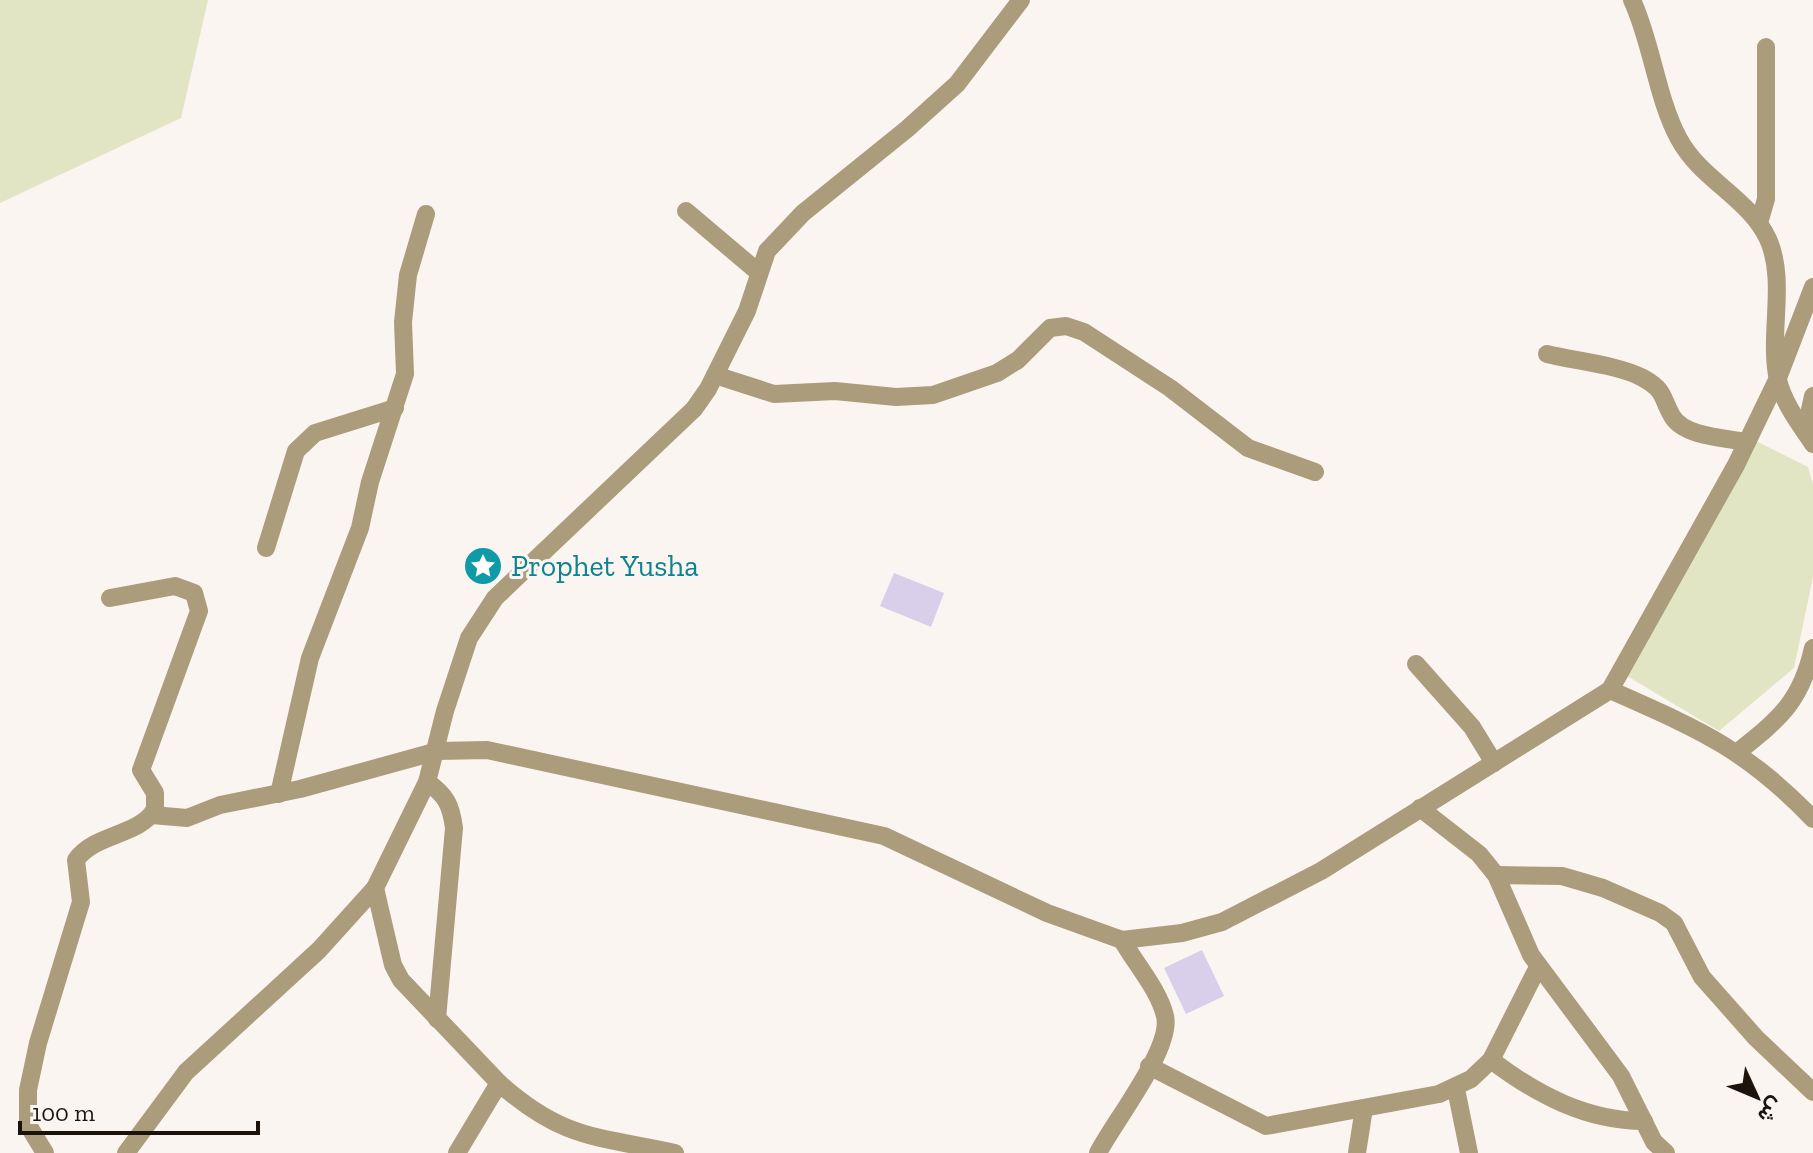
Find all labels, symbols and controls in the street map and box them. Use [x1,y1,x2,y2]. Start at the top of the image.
place icon: Prophet Yusha [462,545,504,587]
place label: Prophet Yusha [511,548,699,584]
north arrow [1717,1057,1797,1137]
scale bar [20,1085,258,1135]
text: ش [1752,1092,1790,1129]
text: 100 m [32,1098,95,1127]

